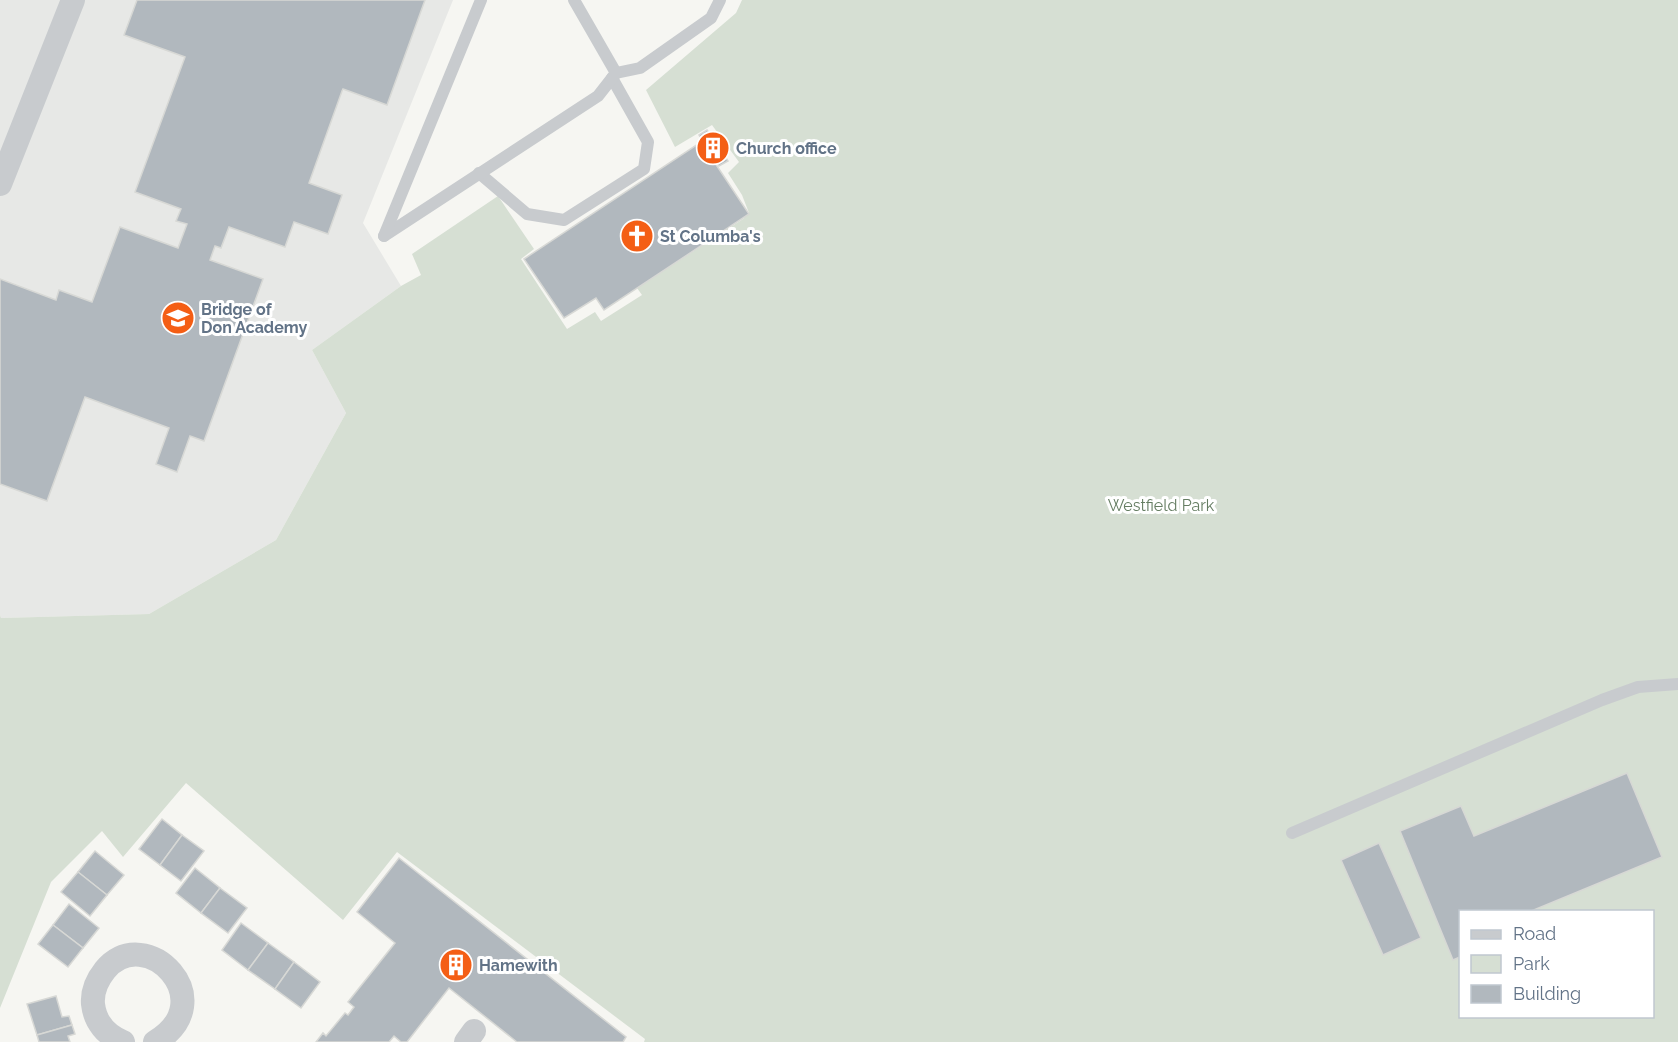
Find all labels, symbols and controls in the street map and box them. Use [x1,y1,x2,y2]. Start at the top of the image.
building icon: Church office [695,130,731,166]
place label: Church office [736,139,837,158]
church icon: St Columba's [619,218,655,254]
place label: St Columba's [660,227,761,246]
school or university icon: Bridge of Don Academy [160,300,196,336]
place label: Bridge of Don Academy [201,300,308,337]
park label: Westfield Park [1108,496,1215,515]
legend [1459,910,1654,1018]
text: Road [1513,923,1556,944]
building icon: Hamewith [438,947,474,983]
text: Park [1513,953,1550,974]
place label: Hamewith [479,956,558,975]
text: Building [1513,983,1581,1004]

